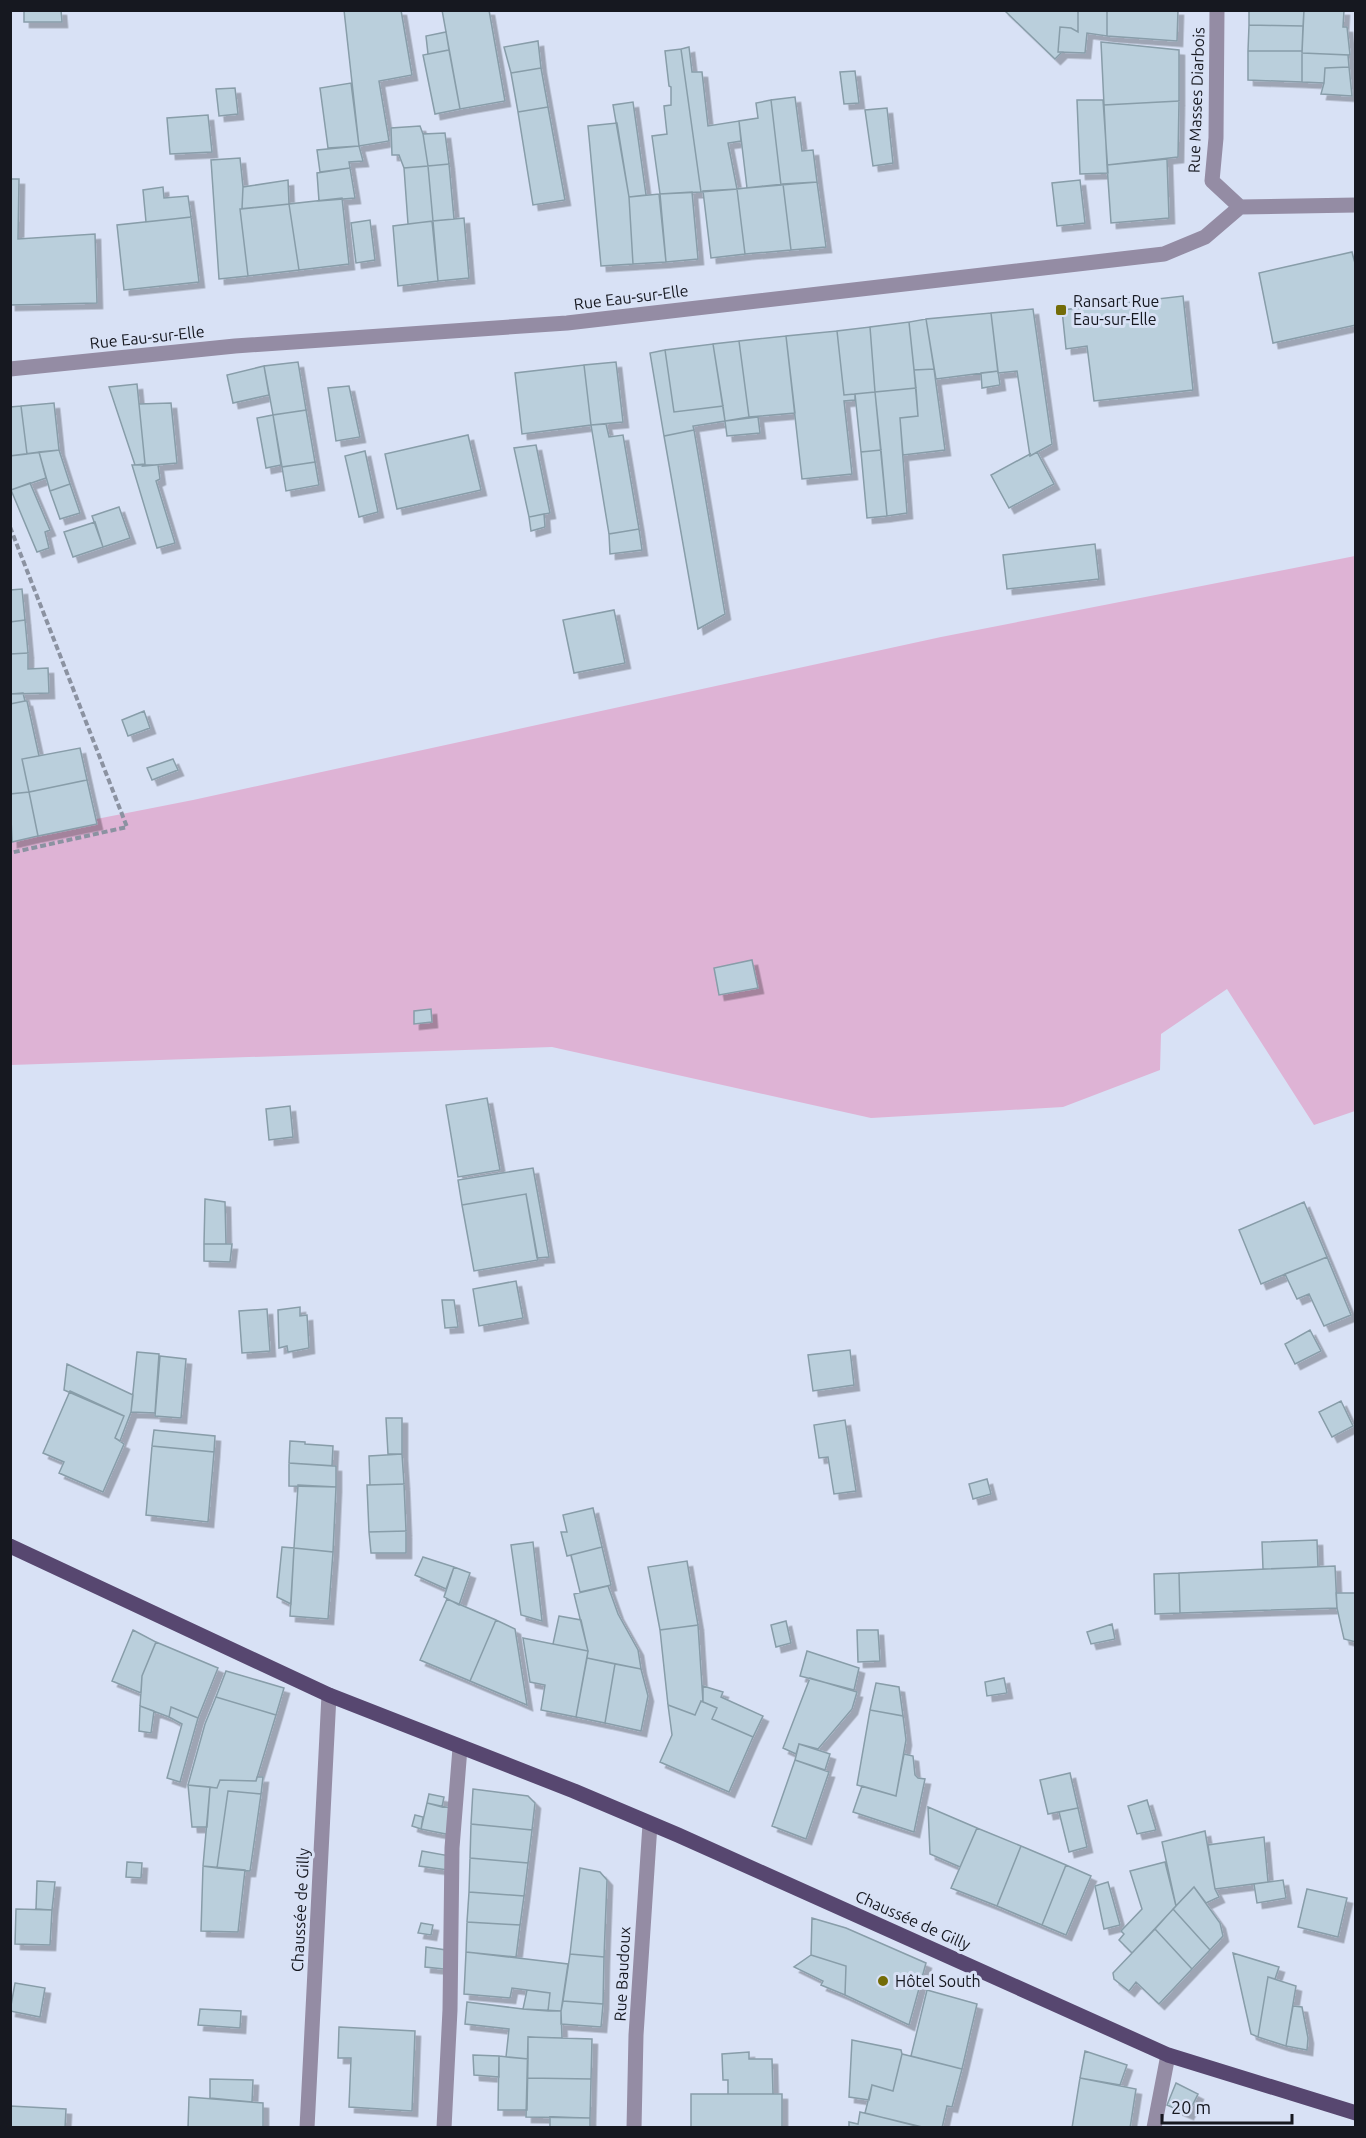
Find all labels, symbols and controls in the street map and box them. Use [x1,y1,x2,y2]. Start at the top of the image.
street label: Rue Masses Diarbois [1184,27,1208,173]
street label: Rue Eau-sur-Elle [573,281,689,313]
place label: Ransart Rue Eau-sur-Elle [1073,292,1159,328]
marker: Ransart Rue Eau-sur-Elle [1054,303,1068,317]
street label: Rue Eau-sur-Elle [89,322,205,352]
street label: Chaussée de Gilly [288,1847,312,1972]
street label: Chaussée de Gilly [853,1887,974,1954]
street label: Rue Baudoux [611,1926,633,2022]
place label: Hôtel South [895,1972,981,1990]
marker: Hôtel South [876,1974,890,1988]
scale bar [1162,2087,1292,2125]
text: 20 m [1171,2097,1211,2117]

